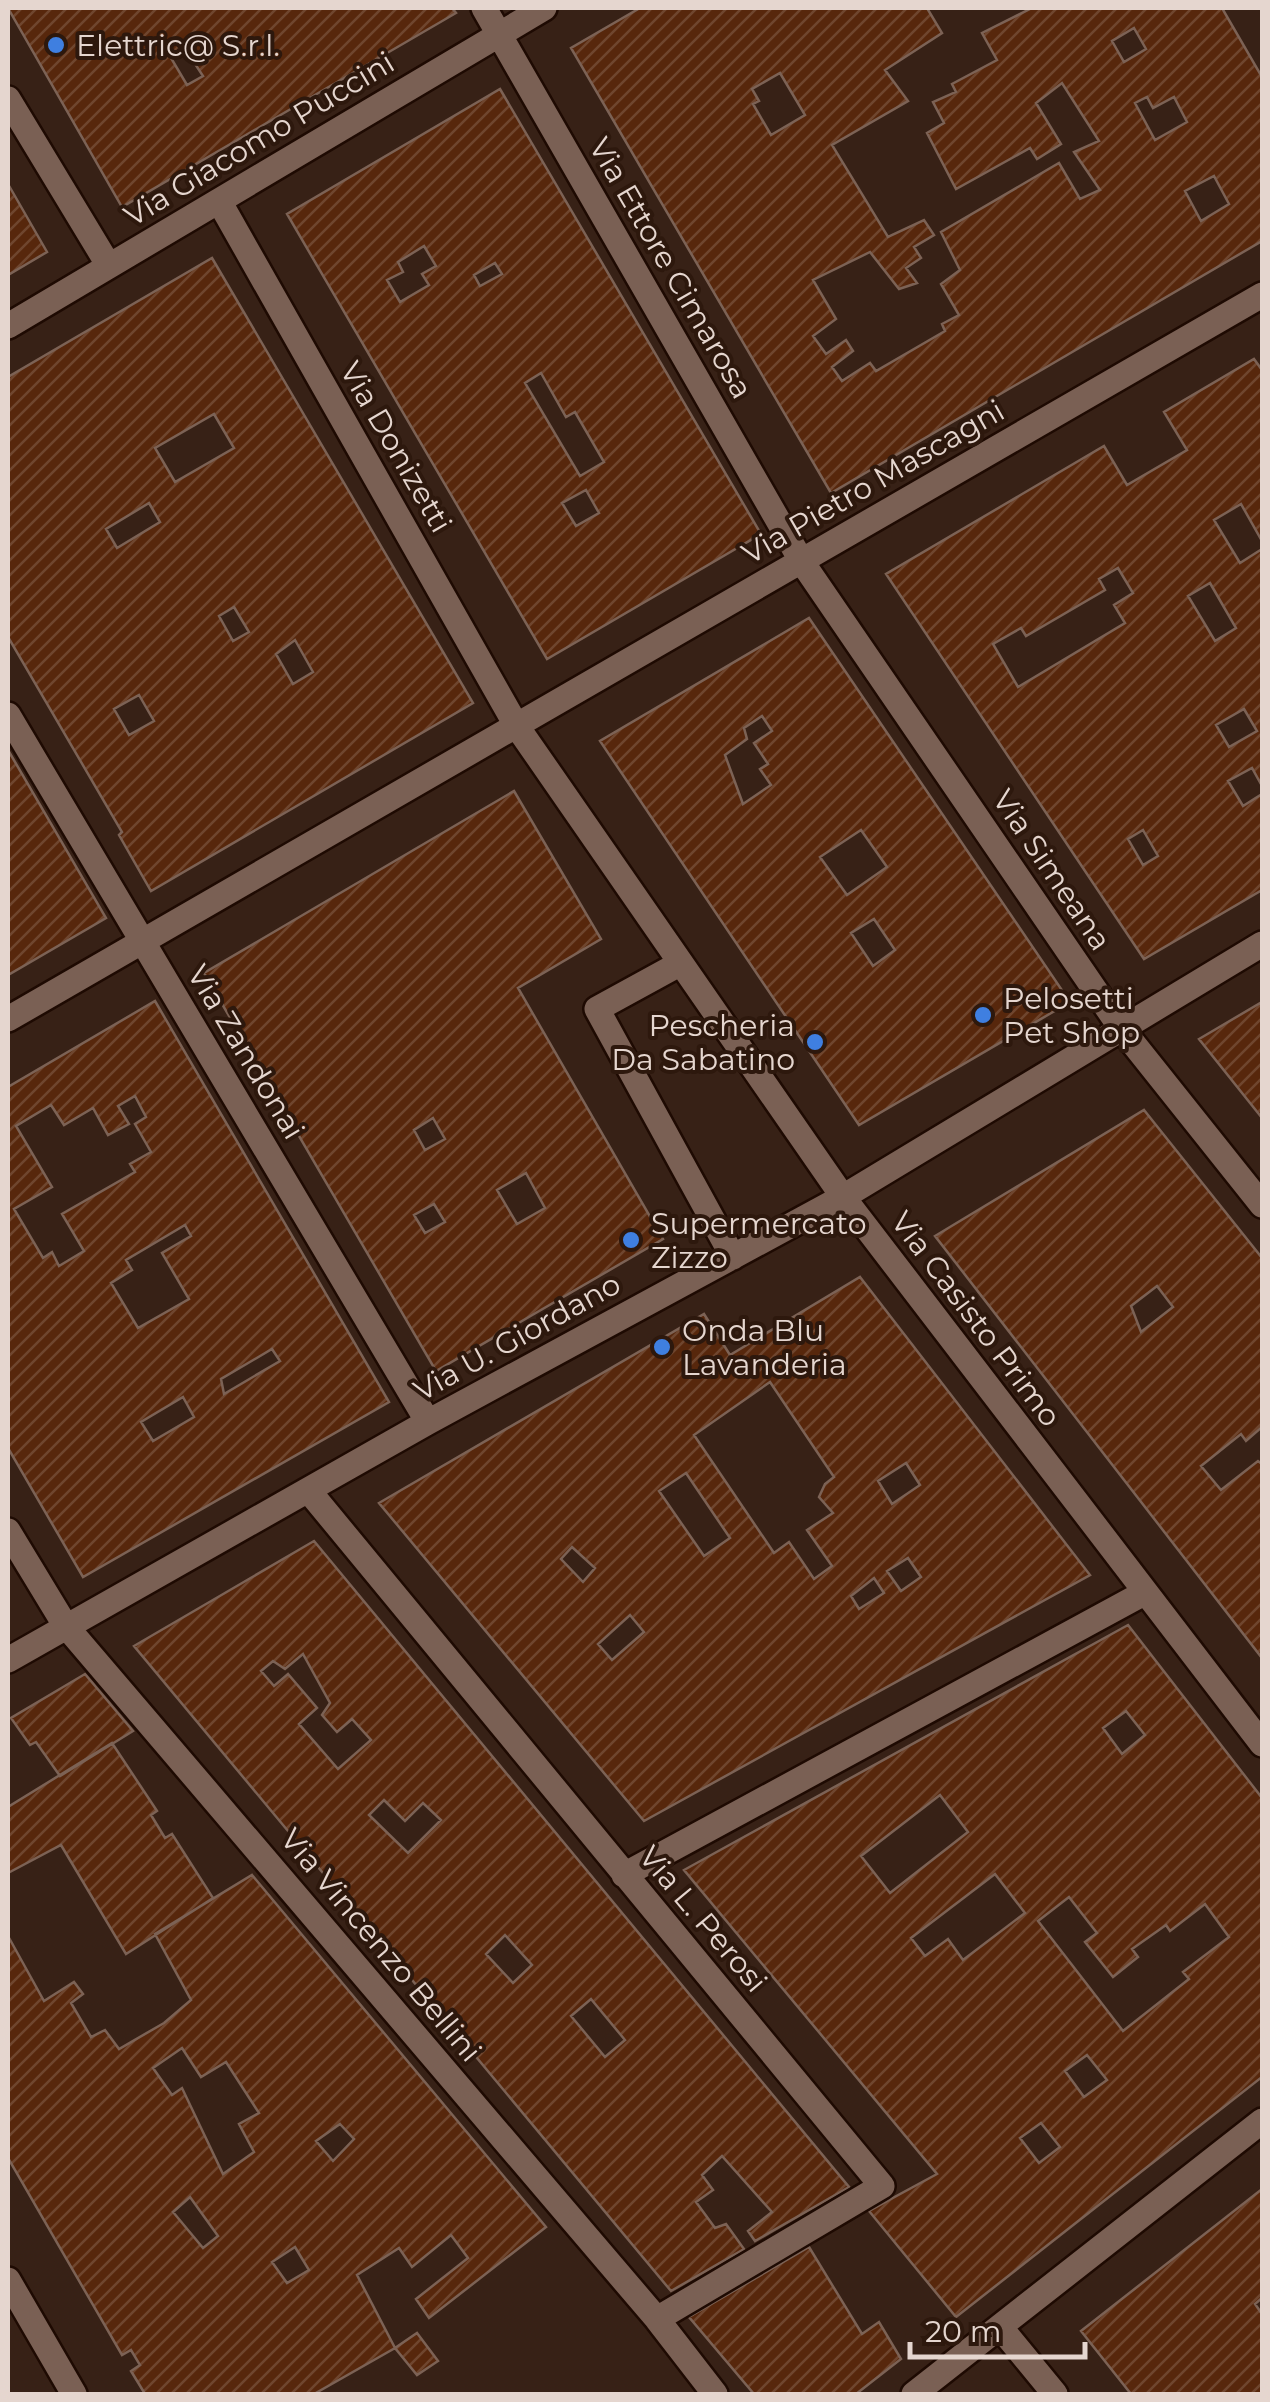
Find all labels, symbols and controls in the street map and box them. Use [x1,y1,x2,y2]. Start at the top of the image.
place label: Elettric@ S.r.l. [76,27,280,64]
marker: Elettric@ S.r.l. [45,34,67,56]
street label: Via Giacomo Puccini [117,44,401,234]
street label: Via Ettore Cimarosa [581,131,761,405]
street label: Via Donizetti [332,355,460,539]
street label: Via Pietro Mascagni [735,392,1011,572]
street label: Via Simeana [985,783,1119,957]
street label: Via Zandonai [179,958,313,1146]
place label: Pelosetti Pet Shop [1003,980,1140,1051]
marker: Pelosetti Pet Shop [972,1004,994,1026]
place label: Pescheria Da Sabatino [611,1007,795,1078]
marker: Pescheria Da Sabatino [804,1031,826,1053]
street label: Via Casisto Primo [883,1204,1069,1434]
place label: Supermercato Zizzo [651,1205,866,1276]
marker: Supermercato Zizzo [620,1229,642,1251]
street label: Via U. Giordano [407,1265,627,1409]
place label: Onda Blu Lavanderia [682,1312,847,1383]
marker: Onda Blu Lavanderia [651,1336,673,1358]
street label: Via Vincenzo Bellini [273,1821,489,2069]
street label: Via L. Perosi [631,1838,775,2000]
scale bar [910,2297,1085,2359]
text: 20 m [925,2313,1002,2350]

